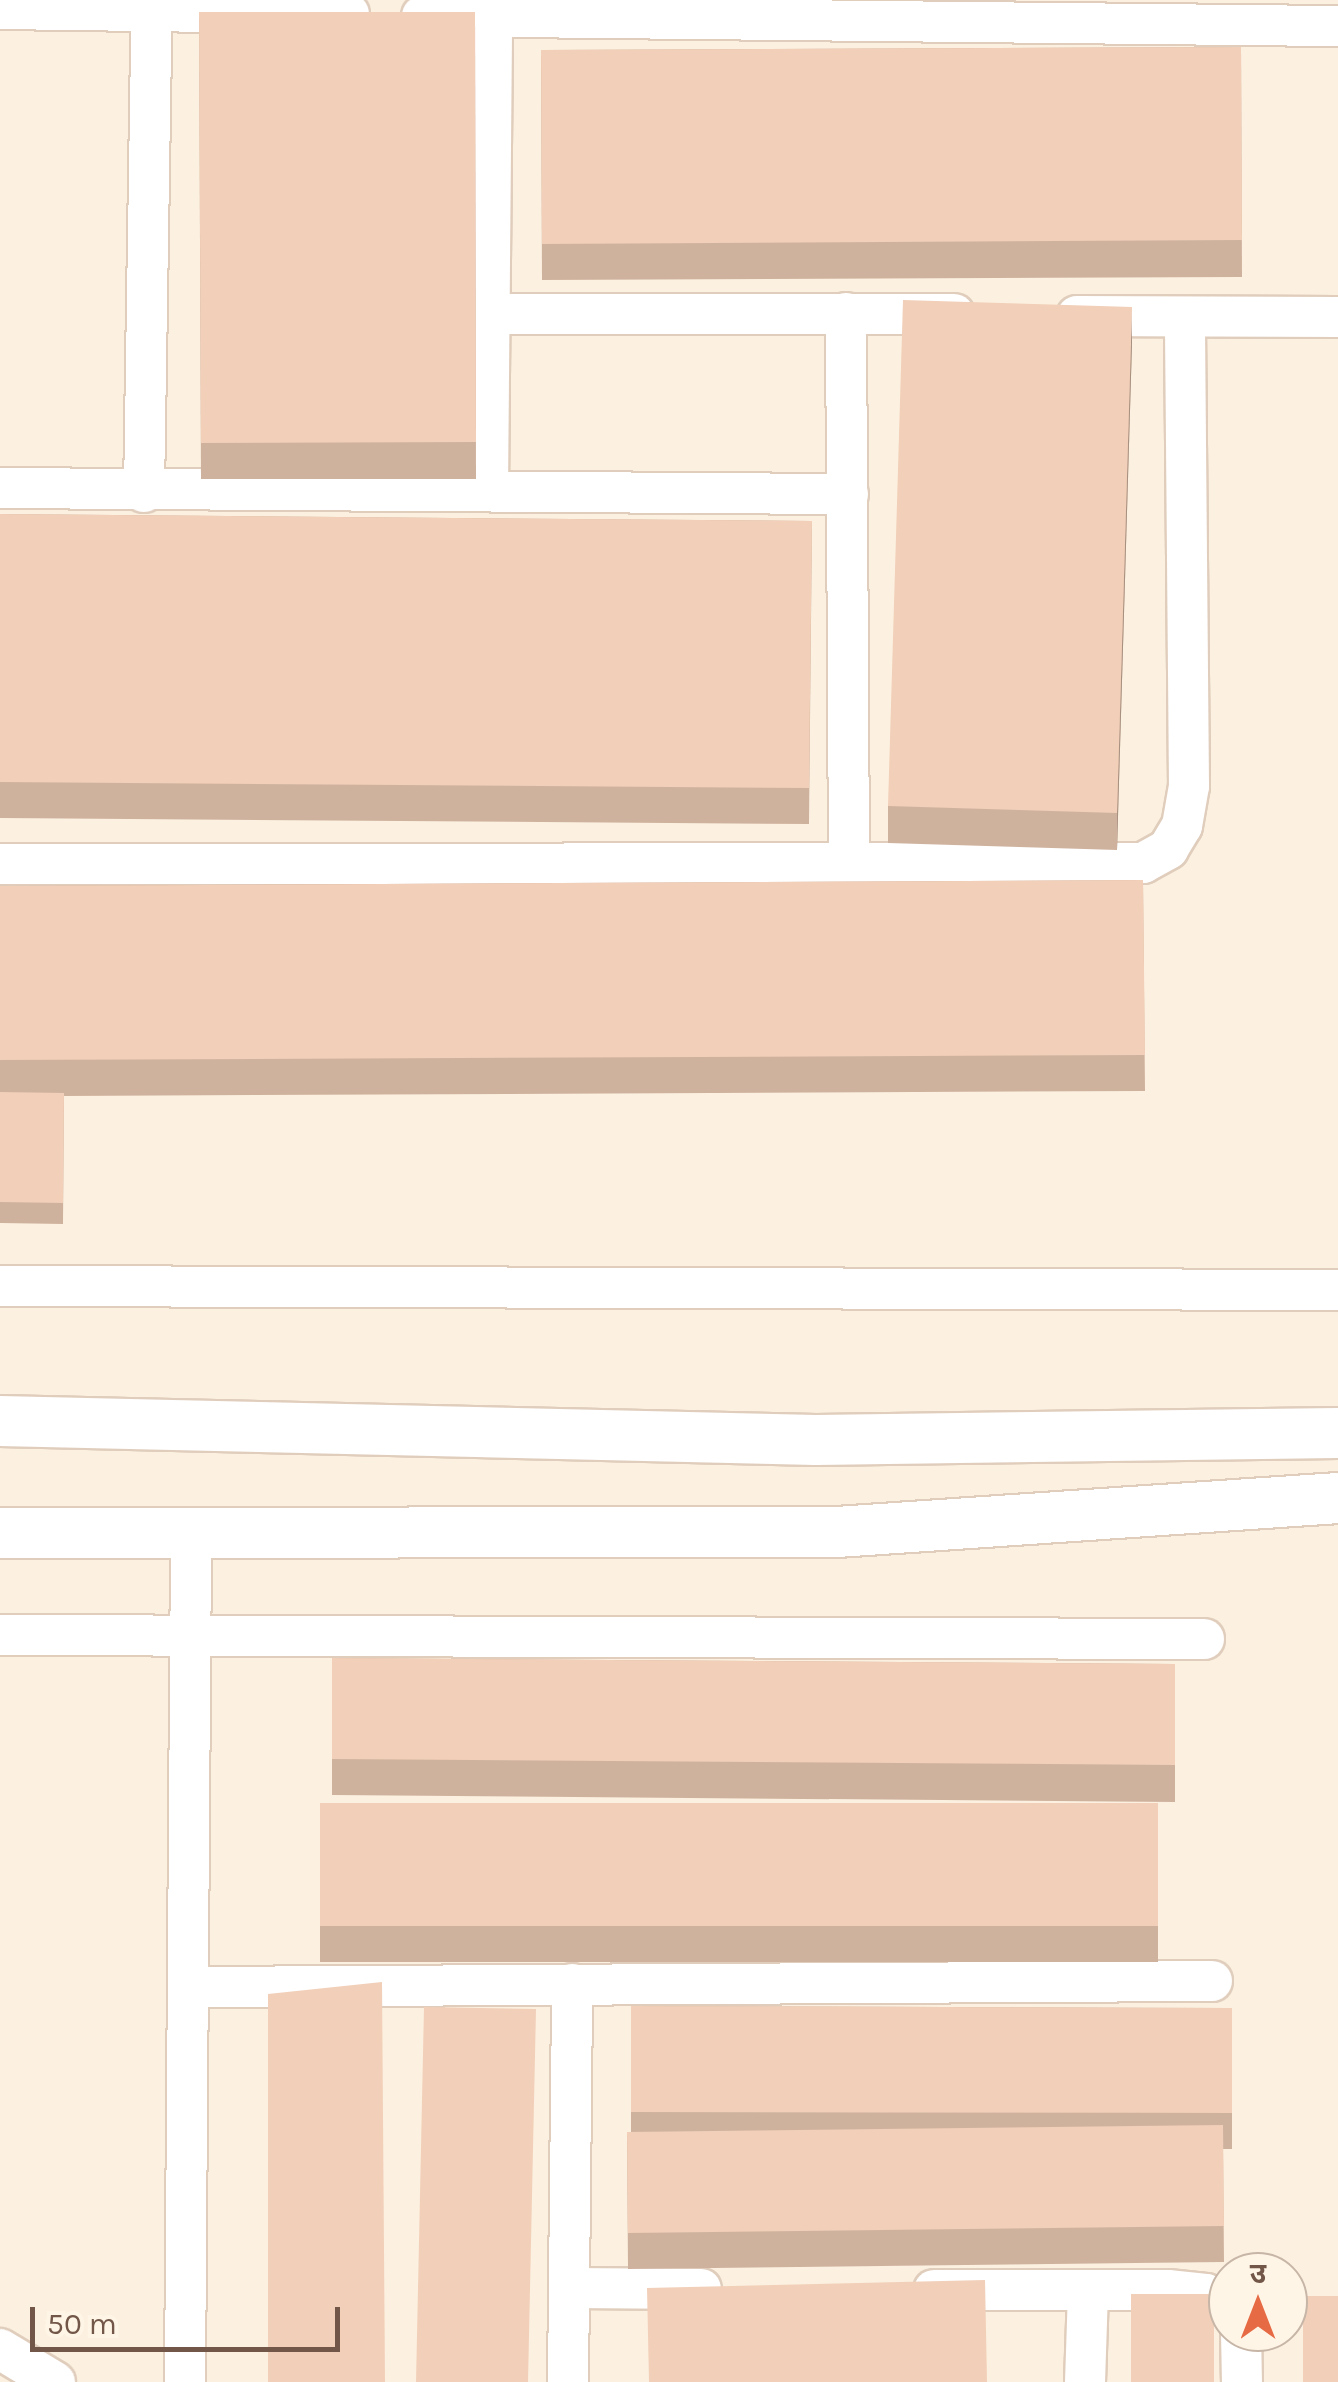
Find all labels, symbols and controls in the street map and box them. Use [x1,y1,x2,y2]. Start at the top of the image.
north arrow [1208,2252,1308,2352]
text: उ [1250,2257,1266,2290]
scale bar [35,2287,345,2349]
text: 50 m [47,2306,117,2342]

